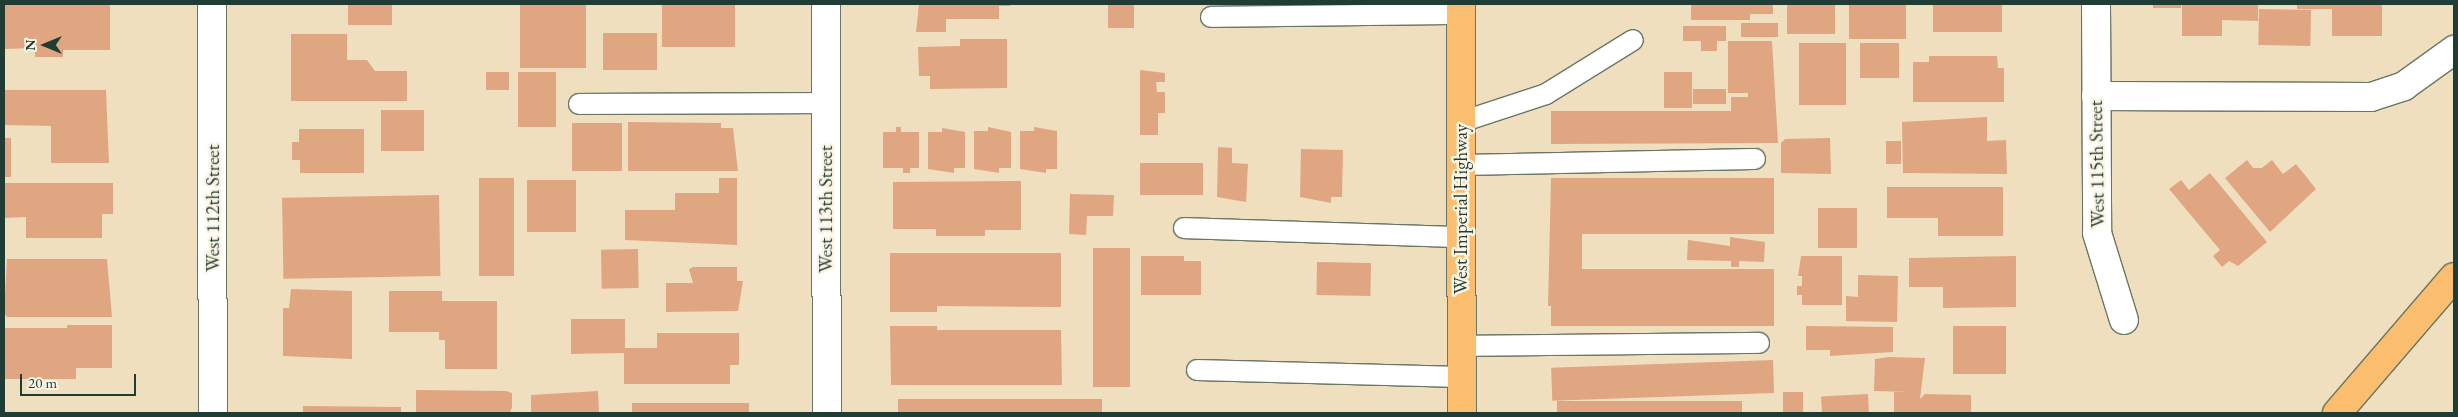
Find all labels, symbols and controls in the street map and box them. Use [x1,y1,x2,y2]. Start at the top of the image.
north arrow [20,20,70,70]
text: N [21,39,39,51]
street label: West 115th Street [2084,100,2110,228]
street label: West Imperial Highway [1450,124,1472,294]
street label: West 112th Street [202,144,224,272]
street label: West 113th Street [815,145,837,273]
scale bar [22,364,139,396]
text: 20 m [28,373,57,392]

